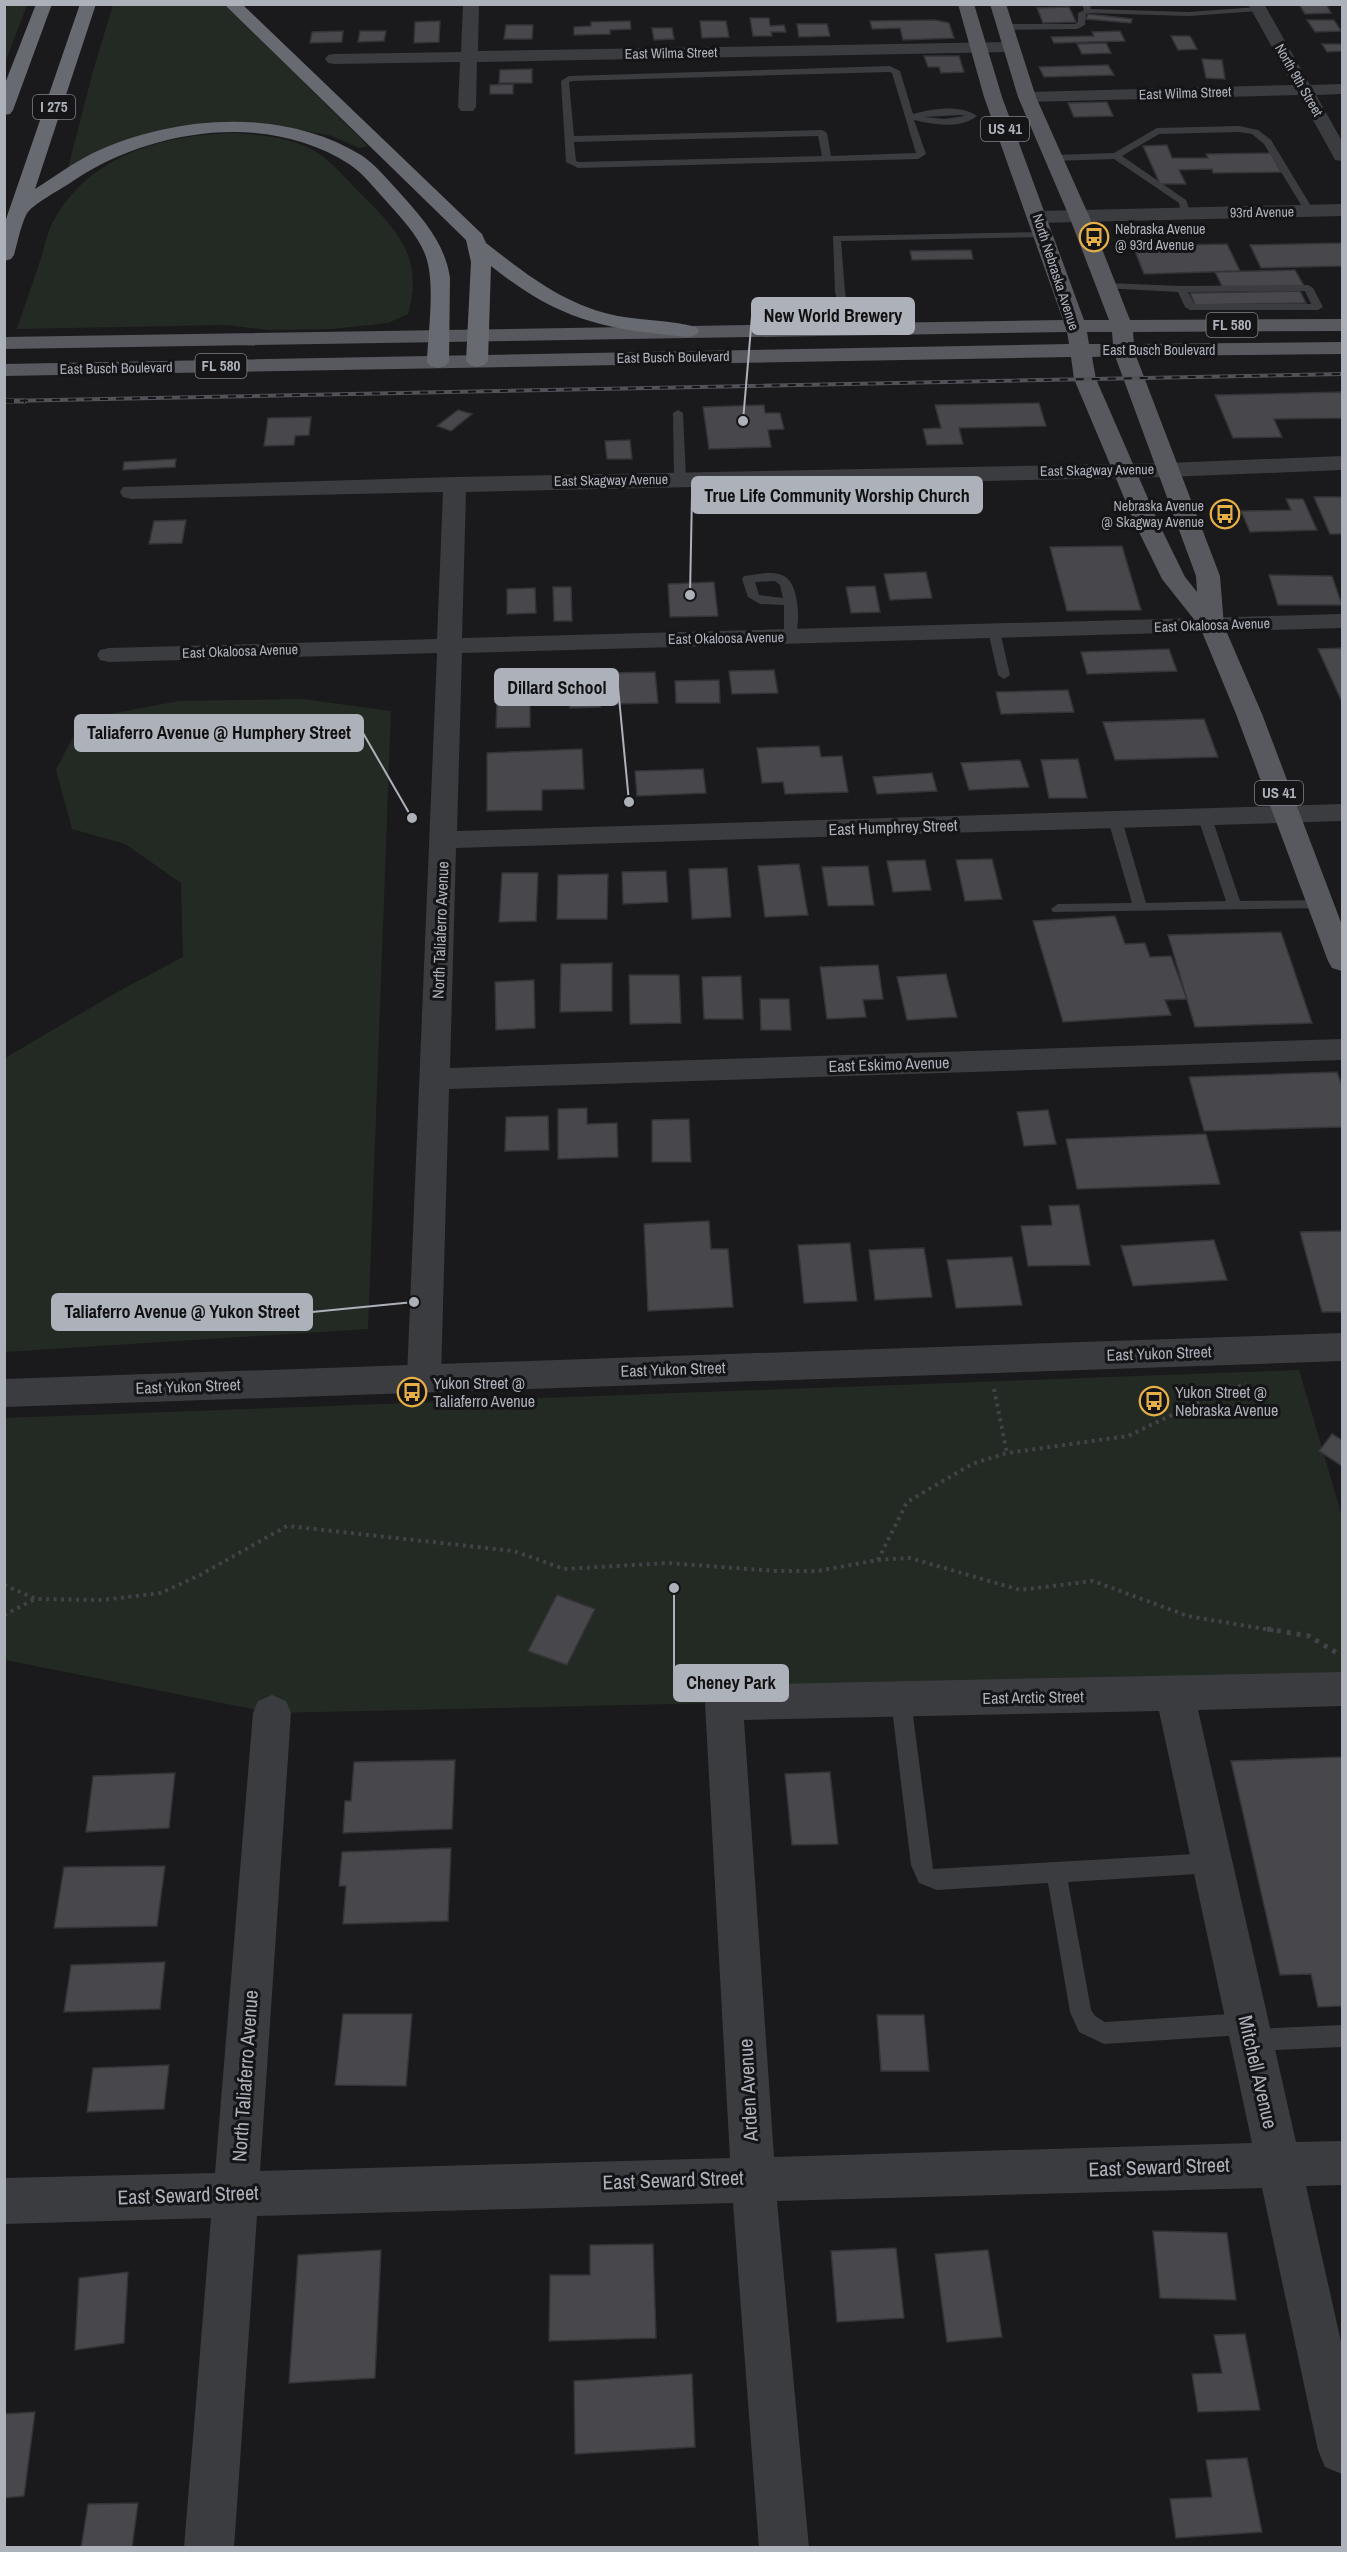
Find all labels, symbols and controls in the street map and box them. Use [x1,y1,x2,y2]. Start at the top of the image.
street label: North 9th Street [1271,40,1327,120]
street label: East Wilma Street [625,43,717,63]
street label: East Wilma Street [1138,82,1232,104]
road number: I 275 [33,95,75,119]
road number: US 41 [981,117,1029,141]
street label: 93rd Avenue [1230,202,1294,222]
street label: North Nebraska Avenue [1029,211,1083,333]
place label: Nebraska Avenue @ 93rd Avenue [1115,220,1205,254]
bus stop icon: Nebraska Avenue @ 93rd Avenue [1078,221,1110,253]
callout: New World Brewery [752,298,914,334]
text: New World Brewery [764,303,903,328]
road number: FL 580 [1206,313,1258,337]
street label: East Busch Boulevard [1103,341,1215,359]
street label: East Busch Boulevard [616,347,730,367]
road number: FL 580 [196,354,246,378]
street label: East Busch Boulevard [59,358,173,378]
street label: East Skagway Avenue [1040,460,1154,480]
street label: East Skagway Avenue [554,470,668,490]
callout: True Life Community Worship Church [692,477,982,513]
text: True Life Community Worship Church [704,483,970,508]
place label: Nebraska Avenue @ Skagway Avenue [1101,497,1204,531]
bus stop icon: Nebraska Avenue @ Skagway Avenue [1209,498,1241,530]
street label: East Okaloosa Avenue [1154,614,1270,636]
street label: East Okaloosa Avenue [668,628,784,648]
street label: East Okaloosa Avenue [182,640,298,662]
callout: Dillard School [495,669,618,705]
text: Dillard School [507,675,607,700]
callout: Taliaferro Avenue @ Humphery Street [75,715,363,751]
text: Taliaferro Avenue @ Humphery Street [87,720,351,745]
road number: US 41 [1255,781,1303,805]
street label: East Humphrey Street [828,814,958,840]
street label: North Taliaferro Avenue [427,861,453,999]
street label: East Eskimo Avenue [828,1051,950,1077]
callout: Taliaferro Avenue @ Yukon Street [52,1294,312,1330]
text: Taliaferro Avenue @ Yukon Street [64,1299,300,1324]
street label: East Yukon Street [1106,1340,1212,1366]
street label: East Yukon Street [620,1356,726,1382]
place label: Yukon Street @ Taliaferro Avenue [433,1372,535,1412]
street label: East Yukon Street [135,1373,241,1399]
bus stop icon: Yukon Street @ Taliaferro Avenue [396,1376,428,1408]
place label: Yukon Street @ Nebraska Avenue [1175,1381,1278,1421]
bus stop icon: Yukon Street @ Nebraska Avenue [1138,1385,1170,1417]
callout: Cheney Park [674,1665,788,1701]
text: Cheney Park [686,1670,776,1695]
street label: East Arctic Street [982,1685,1084,1709]
street label: North Taliaferro Avenue [225,1989,264,2163]
street label: Mitchell Avenue [1232,2013,1285,2131]
street label: Arden Avenue [731,2038,764,2143]
street label: East Seward Street [1088,2151,1230,2182]
street label: East Seward Street [602,2164,744,2195]
street label: East Seward Street [117,2179,259,2210]

